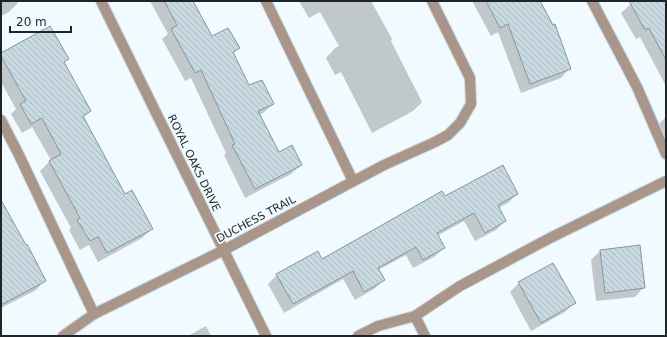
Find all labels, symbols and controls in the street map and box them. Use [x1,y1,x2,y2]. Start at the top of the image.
scale bar [10,8,71,34]
text: 20 m [16,15,47,29]
street label: ROYAL OAKS DRIVE [165,112,223,214]
street label: DUCHESS TRAIL [214,192,299,245]

